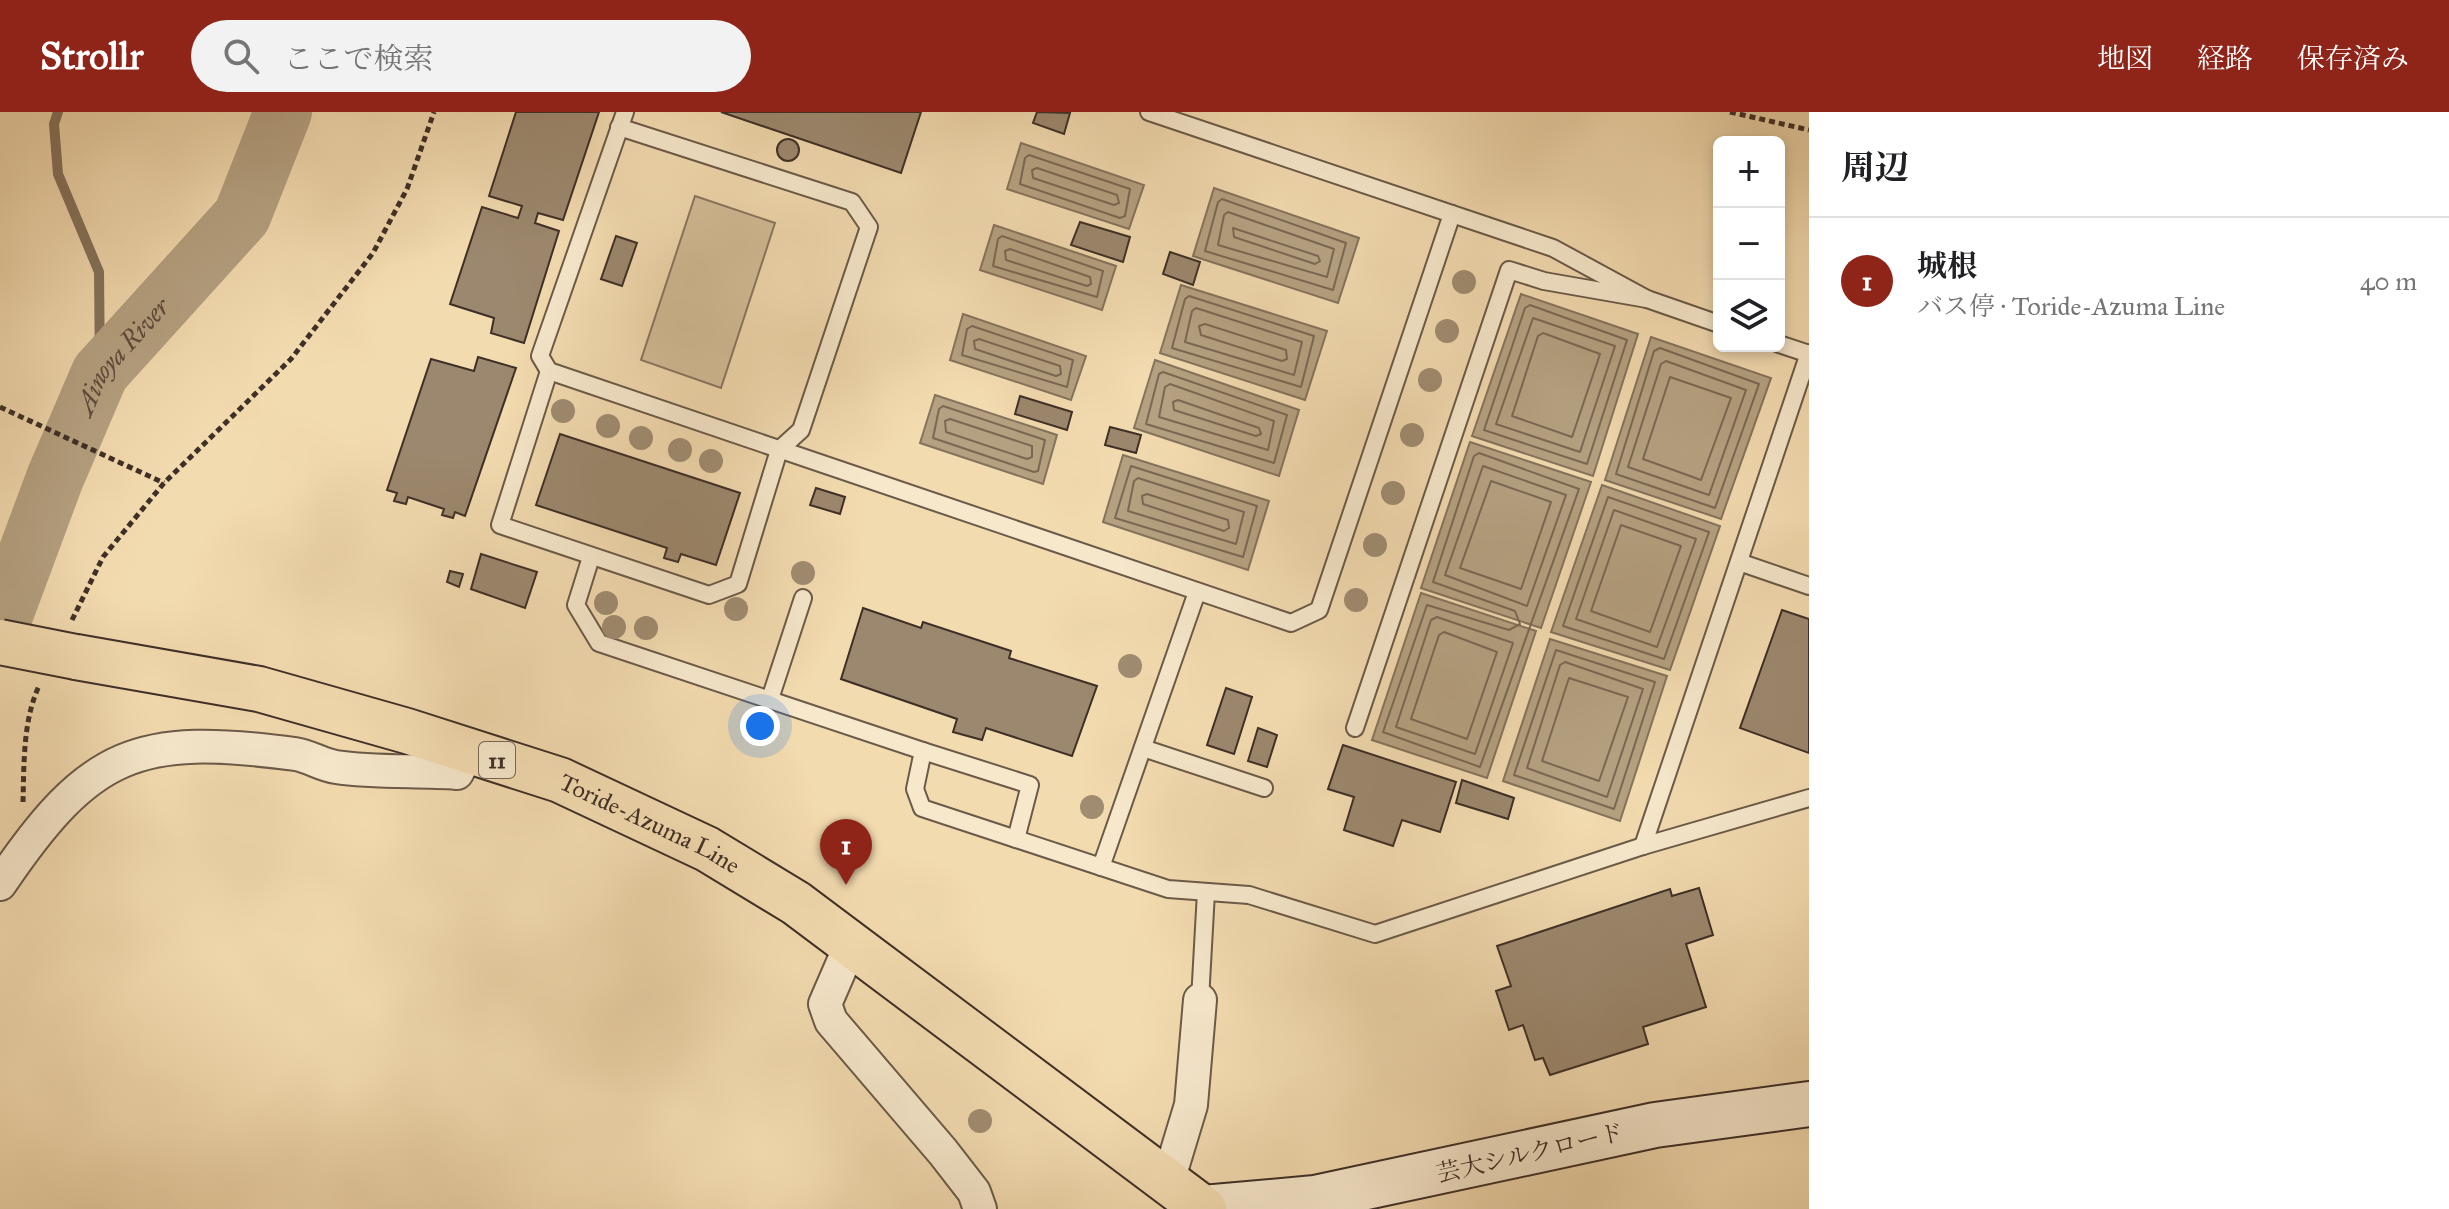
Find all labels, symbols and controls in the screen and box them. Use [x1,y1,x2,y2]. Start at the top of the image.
search box [191,20,751,92]
text: Strollr [40,33,143,79]
icon: search [219,34,263,78]
text: ここで検索 [283,41,433,77]
text: 地図 [2097,41,2153,76]
text: 経路 [2197,41,2253,76]
text: 保存済み [2297,41,2409,76]
map controls [1713,136,1785,352]
button: + [1713,136,1785,208]
text: 周辺 [1841,147,1909,188]
button: − [1713,208,1785,280]
text: 城根 [1917,248,1977,284]
text: 1 [1862,265,1872,297]
text: 40 m [2360,265,2417,297]
button: layers [1713,280,1785,352]
water label: Ainoya River [67,290,177,423]
text: バス停 · Toride-Azuma Line [1917,290,2225,322]
your location [740,706,780,746]
road number: 11 [479,742,515,778]
street label: Toride-Azuma Line [555,767,745,880]
pin: 1 [820,819,872,885]
street label: 芸大シルクロード [1434,1117,1626,1189]

